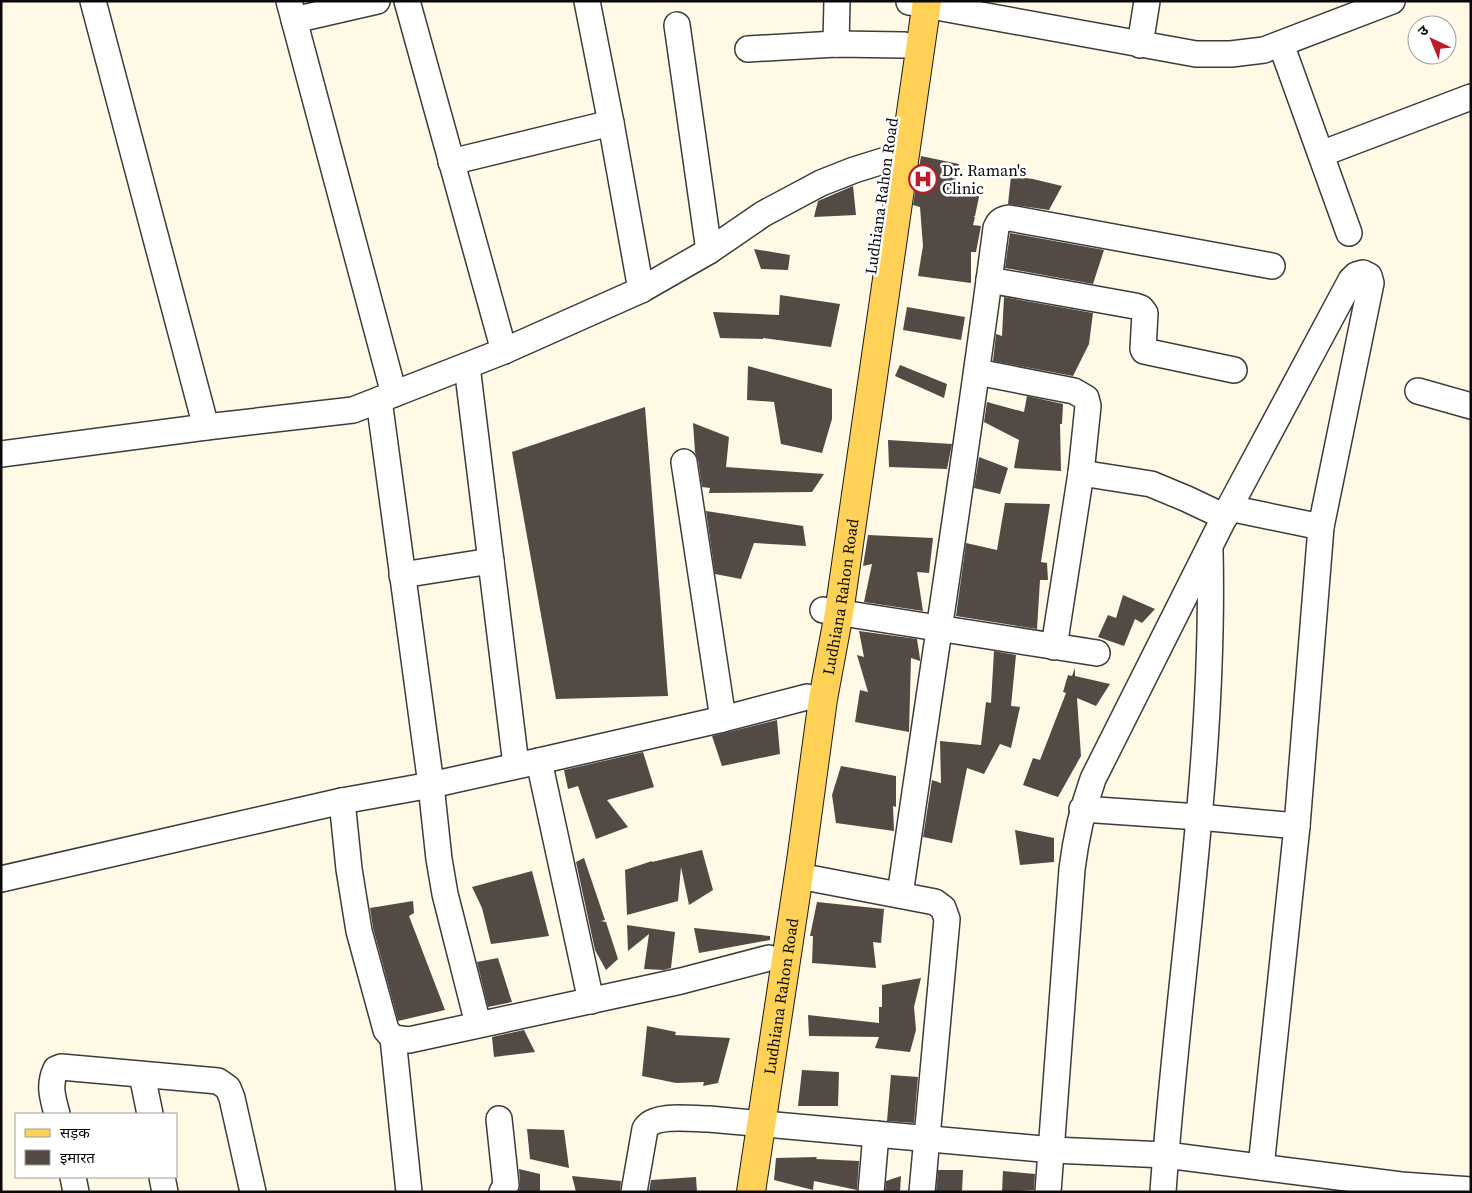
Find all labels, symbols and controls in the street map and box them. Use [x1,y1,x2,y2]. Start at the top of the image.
north arrow [1407,15,1457,65]
text: उ [1413,20,1433,41]
street label: Ludhiana Rahon Road [859,116,903,276]
place label: Dr. Raman's Clinic [942,159,1026,199]
hospital icon: Dr. Raman's Clinic [908,164,938,194]
street label: Ludhiana Rahon Road [817,517,863,677]
street label: Ludhiana Rahon Road [758,916,803,1076]
legend [15,1113,178,1178]
text: सड़क [60,1122,90,1143]
text: इमारत [60,1147,95,1168]

